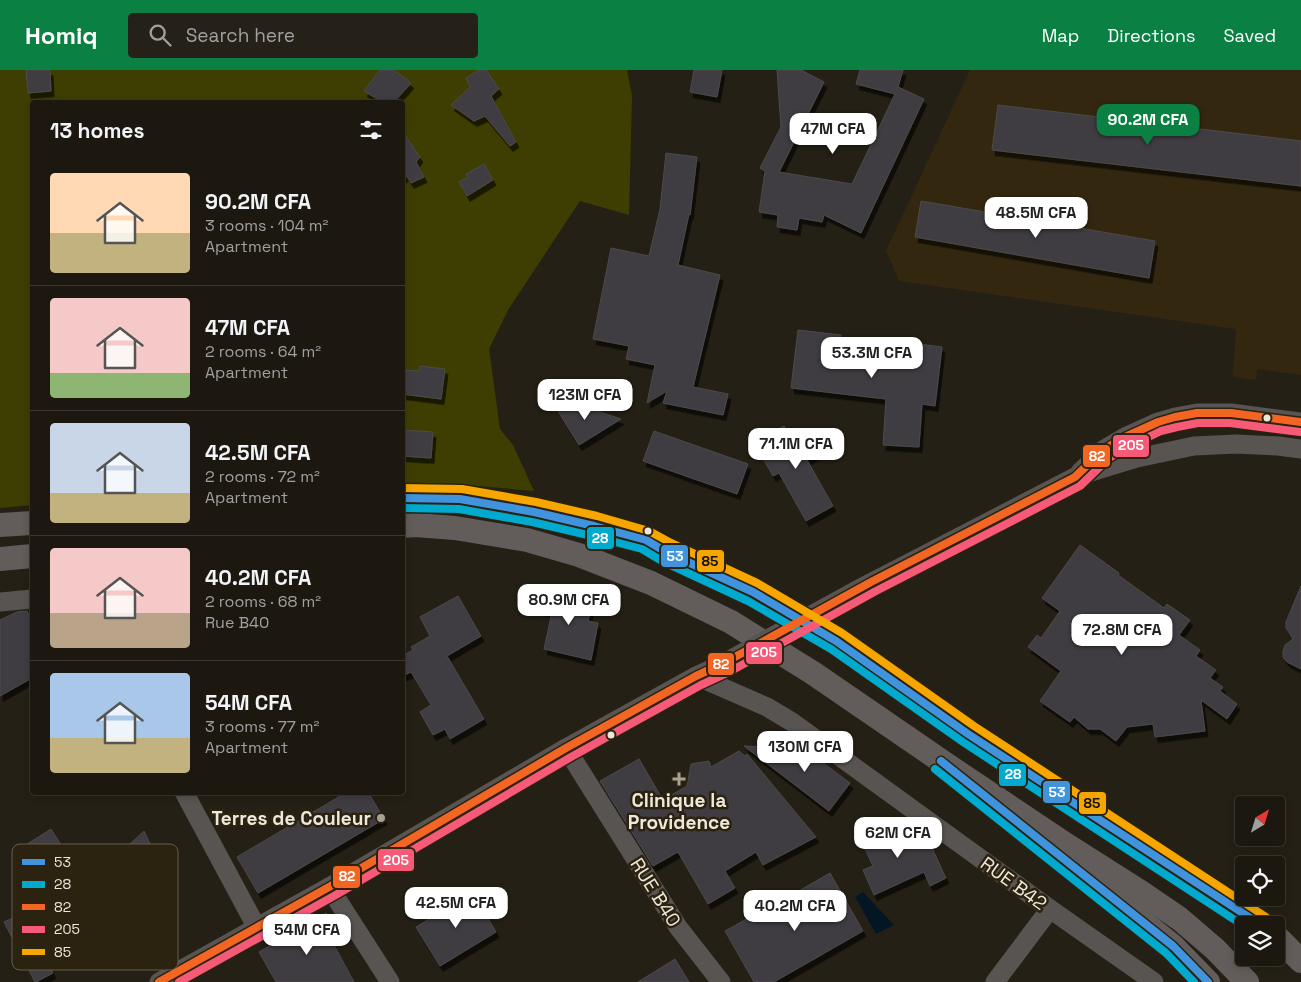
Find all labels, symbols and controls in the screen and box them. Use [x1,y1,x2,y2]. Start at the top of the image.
search box [128,13,478,58]
text: Homiq [25,20,98,51]
icon: search [146,21,174,49]
text: Search here [186,23,295,48]
text: Map [1042,24,1079,47]
text: Directions [1107,24,1196,47]
text: Saved [1224,24,1276,47]
pin: 90.2M CFA [1091,104,1205,146]
text: 90.2M CFA [1108,109,1188,130]
pin: 47M CFA [787,112,879,155]
icon: filters [357,116,385,144]
text: 13 homes [50,117,144,144]
text: 47M CFA [801,118,865,139]
text: 90.2M CFA [205,188,311,215]
icon: home [90,193,150,253]
pin: 48.5M CFA [979,196,1093,239]
text: 48.5M CFA [996,202,1076,223]
text: 3 rooms · 104 m² [205,215,328,236]
text: Apartment [205,236,288,257]
text: 47M CFA [205,314,290,341]
icon: home [90,318,150,378]
pin: 53.3M CFA [815,336,929,379]
text: 2 rooms · 64 m² [205,341,321,362]
text: 53.3M CFA [832,342,912,363]
text: Apartment [205,362,288,383]
pin: 123M CFA [533,378,637,421]
text: 123M CFA [549,384,621,405]
unlabelled marker [1262,413,1272,423]
pin: 71.1M CFA [739,428,853,470]
text: 71.1M CFA [759,433,833,454]
line badge: 205 [1112,434,1150,458]
text: 205 [1118,436,1144,454]
text: 42.5M CFA [205,439,311,466]
icon: home [90,443,150,503]
line badge: 82 [1082,444,1111,468]
text: 82 [1089,447,1105,465]
text: 2 rooms · 72 m² [205,466,320,487]
text: Apartment [205,487,288,508]
line badge: 28 [586,526,615,550]
unlabelled marker [643,526,653,536]
text: 28 [592,529,609,547]
line badge: 53 [660,544,689,568]
text: 53 [667,547,683,565]
line badge: 85 [696,549,725,573]
text: 85 [702,552,718,570]
text: 40.2M CFA [205,564,311,591]
icon: home [90,568,150,628]
pin: 80.9M CFA [512,584,626,626]
text: 80.9M CFA [529,589,609,610]
text: 2 rooms · 68 m² [205,591,321,612]
text: Rue B40 [205,612,269,633]
pin: 72.8M CFA [1065,614,1179,656]
text: 72.8M CFA [1082,619,1162,640]
line badge: 205 [745,641,783,665]
text: 205 [751,643,777,661]
line badge: 82 [707,652,735,676]
text: 82 [713,655,729,673]
text: 54M CFA [205,689,292,716]
icon: home [90,693,150,753]
text: 3 rooms · 77 m² [205,716,319,737]
unlabelled marker [606,730,616,740]
pin: 130M CFA [753,730,857,773]
text: 130M CFA [768,736,842,757]
text: Apartment [205,737,288,758]
line badge: 28 [998,763,1027,787]
text: 28 [1005,765,1022,783]
marker: Clinique la Providence [672,772,686,786]
line badge: 53 [1042,780,1071,804]
text: 53 [1049,783,1065,801]
place label: Clinique la Providence [628,788,730,835]
line badge: 85 [1078,791,1107,815]
text: 85 [1084,794,1100,812]
north arrow [1235,796,1285,846]
map controls [1235,796,1285,966]
place label: Terres de Couleur [211,806,371,831]
marker: Terres de Couleur [375,812,387,824]
pin: 62M CFA [852,816,944,859]
text: 62M CFA [865,822,931,843]
legend [12,844,178,970]
line badge: 205 [377,848,415,872]
text: 205 [383,851,409,869]
street label: RUE B42 [976,851,1052,916]
text: 53 [54,853,71,871]
street label: RUE B40 [625,853,687,931]
button: locate [1235,856,1285,906]
line badge: 82 [332,865,361,889]
text: 82 [339,867,355,885]
text: 28 [54,875,71,893]
pin: 42.5M CFA [399,886,513,929]
pin: 40.2M CFA [738,890,852,932]
text: 42.5M CFA [416,892,496,913]
text: 40.2M CFA [754,895,836,916]
text: 82 [54,898,71,916]
pin: 54M CFA [261,914,353,956]
button: layers [1235,916,1285,966]
text: 54M CFA [274,919,340,940]
text: 205 [54,920,80,938]
text: 85 [54,943,71,961]

